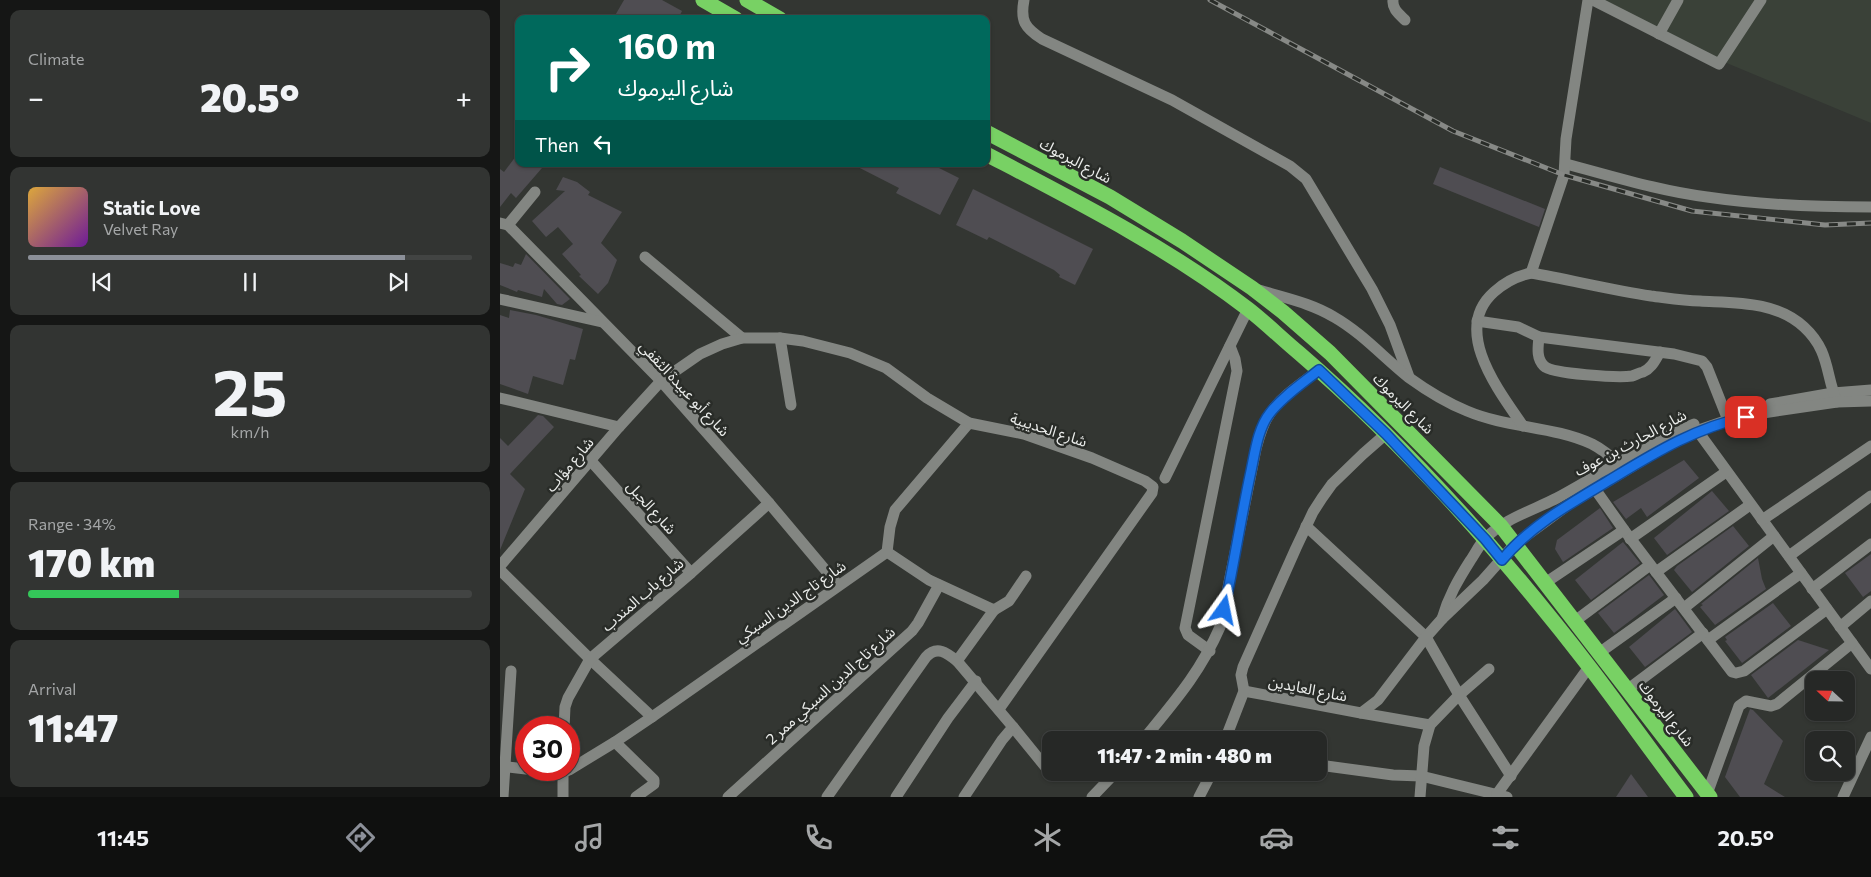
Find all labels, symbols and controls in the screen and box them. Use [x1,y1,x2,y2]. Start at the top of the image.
text: 160 m [618,23,716,66]
icon: right [535,35,600,100]
text: Climate [28,49,84,68]
text: 20.5° [200,73,300,120]
text: شارع اليرموك [618,74,733,101]
text: − [28,80,44,114]
text: + [456,80,472,114]
icon: left [589,130,617,158]
text: Then [535,133,579,156]
street label: شارع اليرموك [1035,134,1115,190]
text: Static Love [103,196,200,219]
text: Velvet Ray [103,219,178,238]
icon: previous [88,268,116,296]
icon: pause [236,268,264,296]
icon: next [384,268,412,296]
street label: شارع أبو عبيدة الثقفي [633,337,734,442]
text: 25 [213,350,287,429]
street label: شارع اليرموك [1367,369,1438,440]
pin [1725,396,1767,438]
icon: arrive [1732,403,1760,431]
street label: شارع الحارث بن عوف [1571,405,1691,483]
street label: شارع الحديبية [1007,408,1090,454]
text: km/h [231,422,269,441]
street label: شارع مؤاب [541,433,600,497]
street label: شارع الجبل [621,477,681,540]
text: Range · 34% [28,514,116,533]
text: 170 km [28,538,155,585]
street label: شارع باب المندب [597,553,689,637]
street label: شارع تاج الدين السبكي [731,556,851,649]
position arrow [1197,583,1249,635]
street label: شارع تاج الدين السبكي ممر 2 [762,622,901,751]
north arrow [1805,671,1855,721]
map controls [1805,671,1855,781]
street label: شارع العايدين [1266,672,1349,708]
street label: شارع اليرموك [1633,676,1698,752]
text: Arrival [28,679,76,698]
text: 11:47 [28,703,118,750]
speed limit sign: 30 [515,716,580,781]
button: search [1805,731,1855,781]
text: 11:47 · 2 min · 480 m [1097,744,1272,767]
icon: directions [343,820,378,855]
icon: music [572,820,607,855]
icon: phone [801,820,836,855]
icon: climate [1030,820,1065,855]
icon: car [1259,820,1294,855]
icon: filters [1488,820,1523,855]
text: 11:45 [97,824,149,851]
text: 20.5° [1717,824,1774,851]

